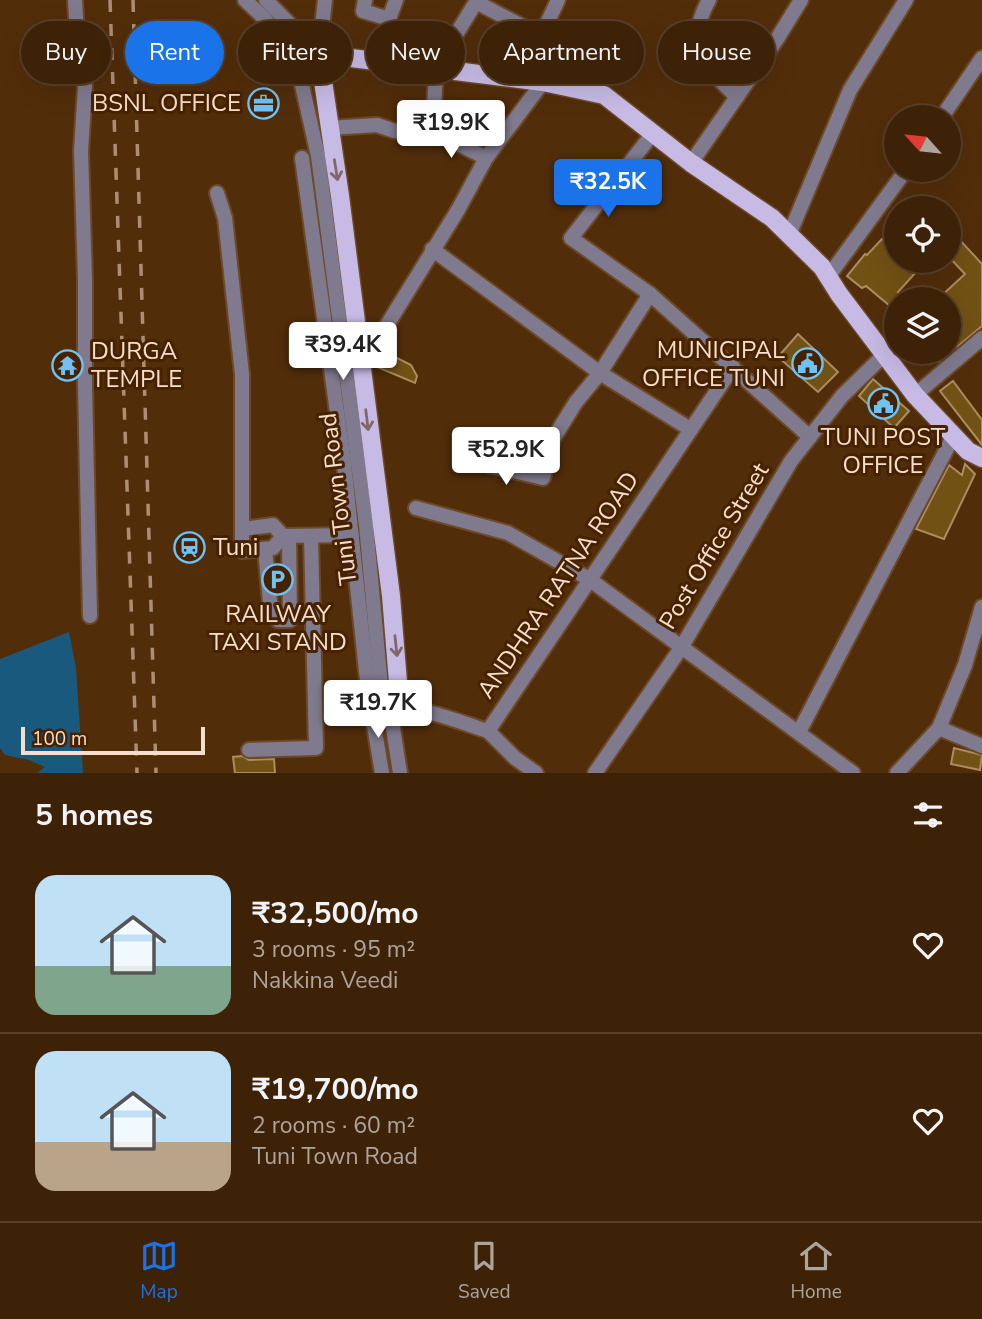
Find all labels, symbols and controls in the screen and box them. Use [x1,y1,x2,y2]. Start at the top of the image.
chip: Buy [21,21,111,84]
chip: Rent [125,21,224,84]
chip: Filters [238,21,352,84]
chip: New [366,21,465,84]
chip: Apartment [479,21,644,84]
chip: House [658,21,775,84]
office icon: BSNL OFFICE [247,86,281,120]
place label: BSNL OFFICE [92,87,241,119]
pin: ₹19.9K [394,100,508,160]
north arrow [884,105,961,182]
map controls [884,105,961,364]
text: ₹19.9K [413,107,489,138]
one-way arrow [330,159,343,181]
pin: ₹32.5K [551,160,665,219]
text: ₹32.5K [570,166,646,197]
button: locate [884,196,961,273]
button: layers [884,287,961,364]
pin: ₹39.4K [286,322,400,382]
text: ₹39.4K [305,329,381,360]
place label: MUNICIPAL OFFICE TUNI [642,334,785,394]
place label: DURGA TEMPLE [91,335,182,395]
public building icon: MUNICIPAL OFFICE TUNI [791,347,825,381]
temple icon: DURGA TEMPLE [51,348,85,382]
public building icon: TUNI POST OFFICE [866,386,900,420]
one-way arrow [361,409,374,431]
street label: Tuni Town Road [312,411,364,587]
place label: TUNI POST OFFICE [821,421,946,481]
pin: ₹52.9K [449,428,563,487]
text: ₹52.9K [468,434,544,465]
street label: Post Office Street [652,456,777,635]
street label: ANDHRA RATNA ROAD [470,465,646,705]
station icon: Tuni [173,530,207,564]
place label: Tuni [213,531,258,563]
parking icon: RAILWAY TAXI STAND [261,563,295,597]
place label: RAILWAY TAXI STAND [209,598,347,658]
one-way arrow [390,634,403,657]
pin: ₹19.7K [321,680,435,740]
text: ₹19.7K [340,687,416,718]
scale bar [21,724,205,756]
text: 100 m [32,726,87,752]
text: 5 homes [35,795,153,836]
icon: filters [909,796,947,834]
text: ₹32,500/mo [252,893,419,934]
icon: home [91,903,175,987]
icon: heart [909,926,947,964]
text: 3 rooms · 95 m² [252,934,415,965]
text: Nakkina Veedi [252,965,398,996]
text: ₹19,700/mo [252,1069,419,1110]
icon: home [91,1079,175,1163]
icon: heart [909,1102,947,1140]
text: 2 rooms · 60 m² [252,1110,415,1141]
text: Tuni Town Road [252,1141,418,1172]
tab: Map [140,1237,178,1305]
tab: Saved [458,1237,511,1305]
tab: Home [791,1237,842,1305]

